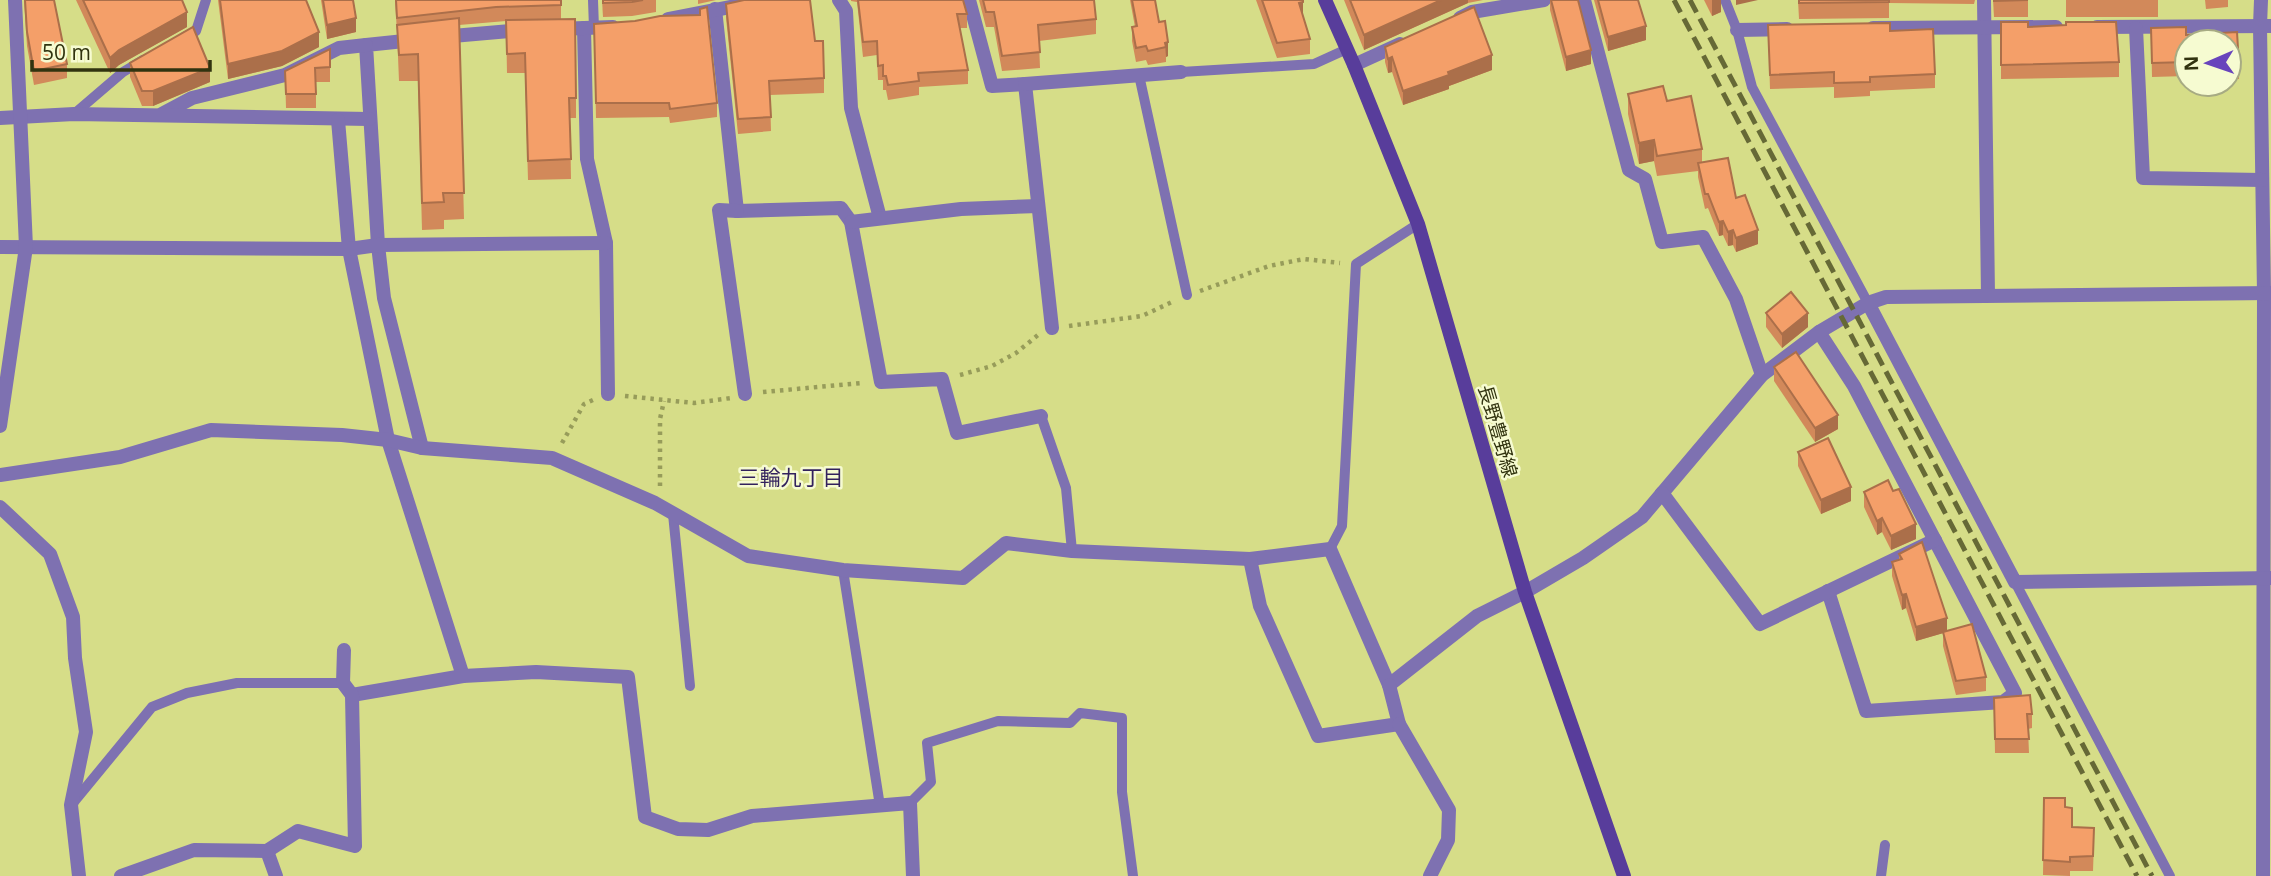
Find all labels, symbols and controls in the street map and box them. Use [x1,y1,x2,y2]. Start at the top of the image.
scale bar [32,28,210,72]
north arrow [2173,28,2243,98]
text: 50 m [42,38,91,66]
text: N [2178,55,2204,72]
street label: 長野豊野線 [1472,382,1524,480]
district label: 三輪九丁目 [739,463,844,491]

